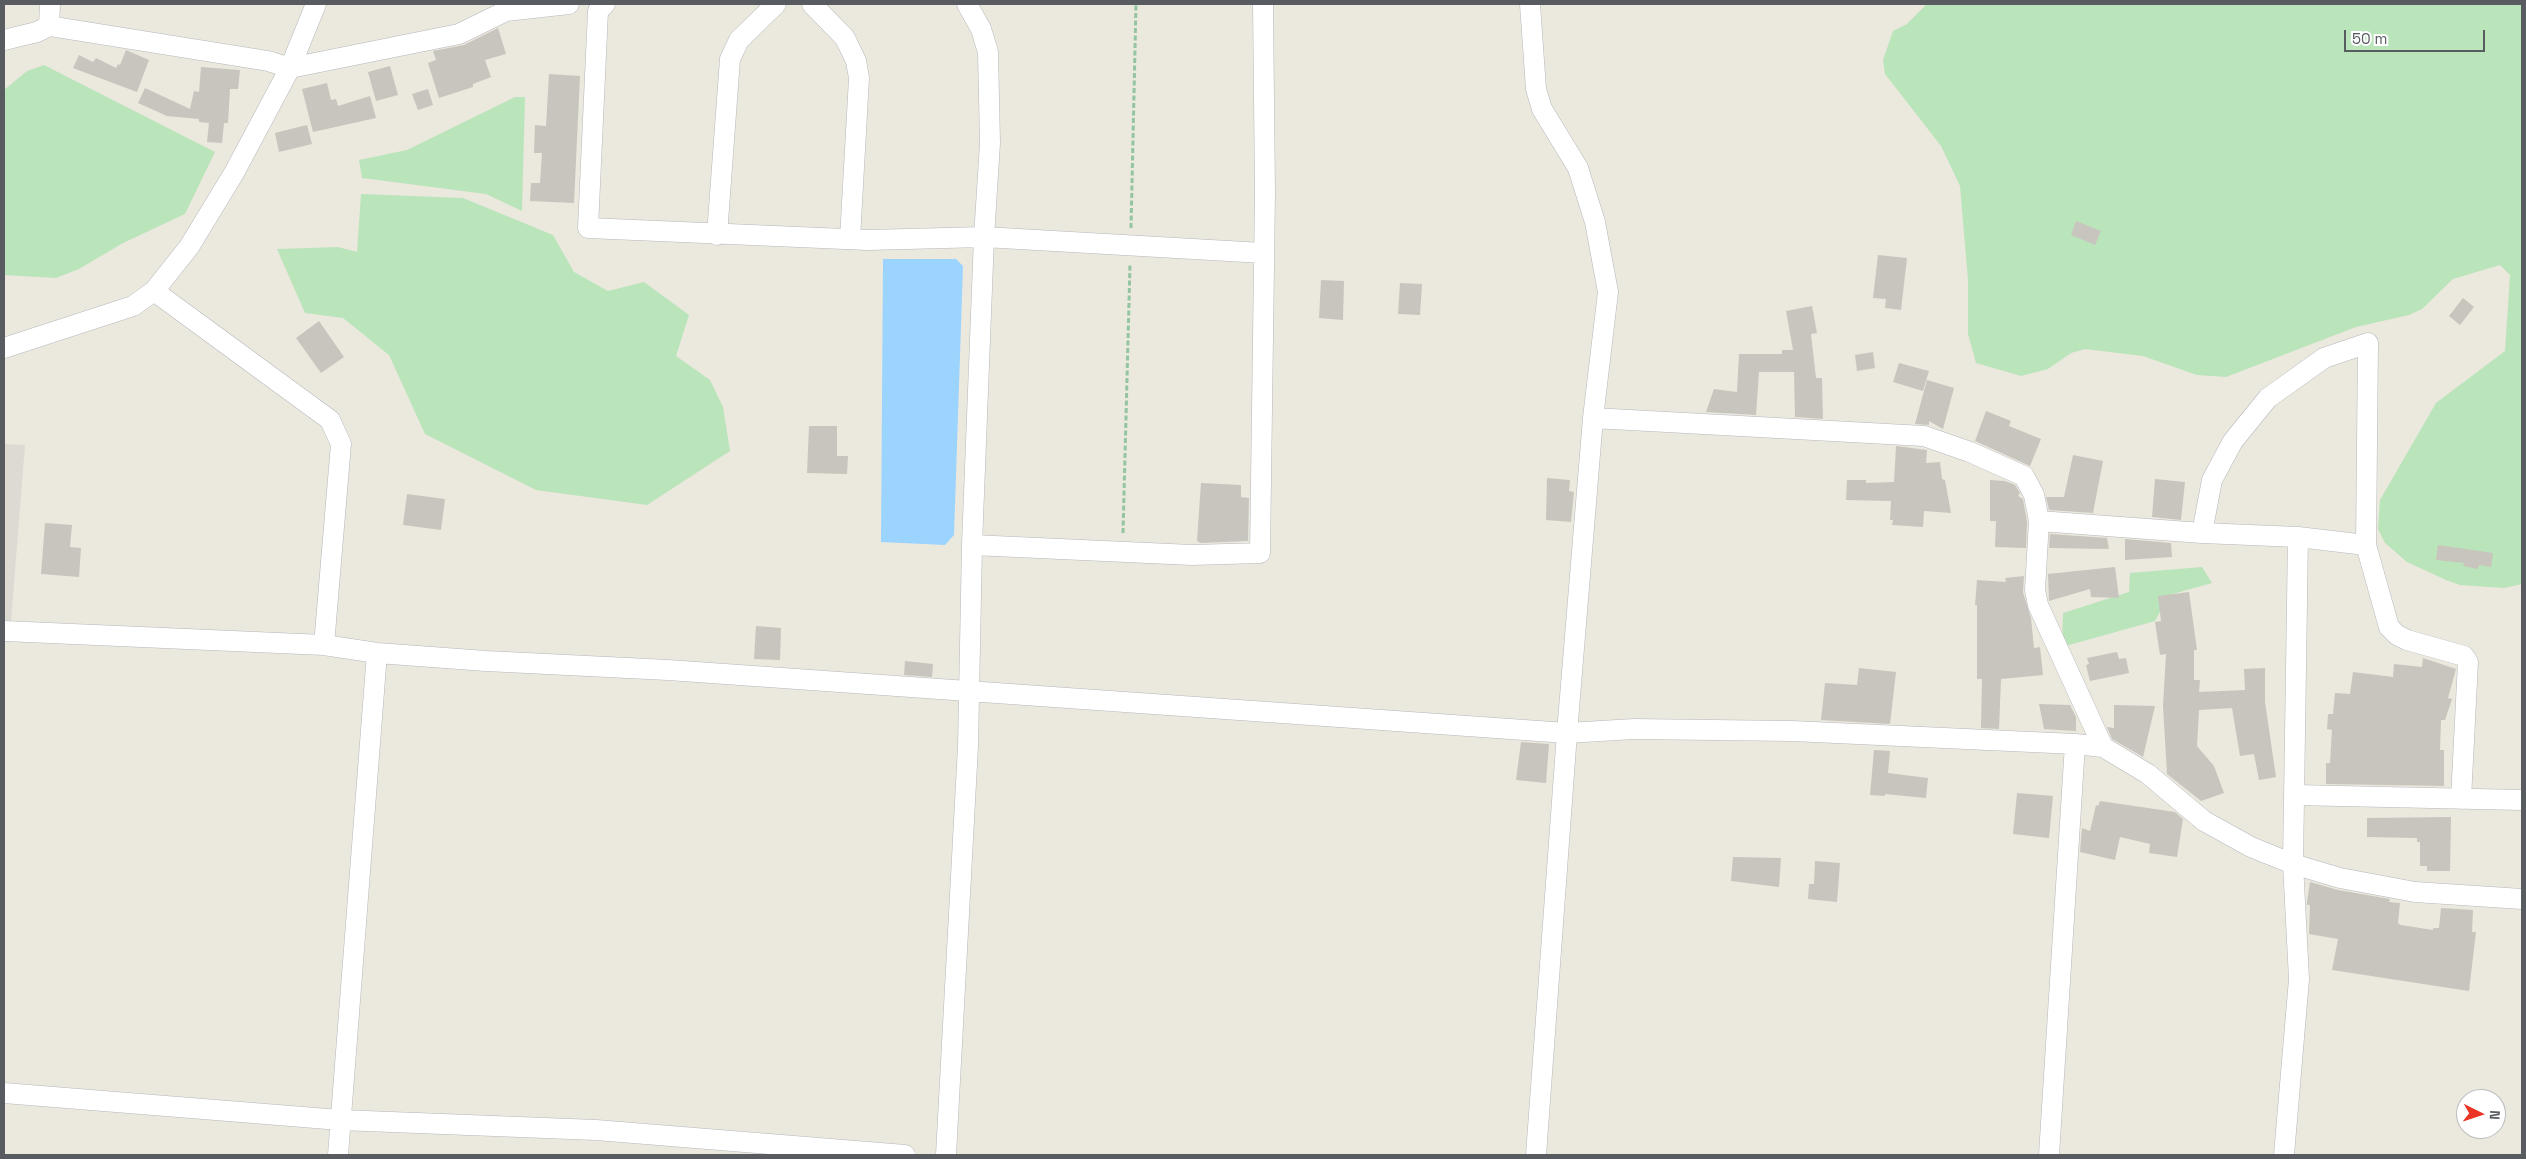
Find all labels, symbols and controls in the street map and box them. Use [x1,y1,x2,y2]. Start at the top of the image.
scale bar [2346,20,2487,52]
text: 50 m [2352,29,2387,48]
north arrow [2456,1089,2506,1139]
text: N [2486,1110,2504,1120]

